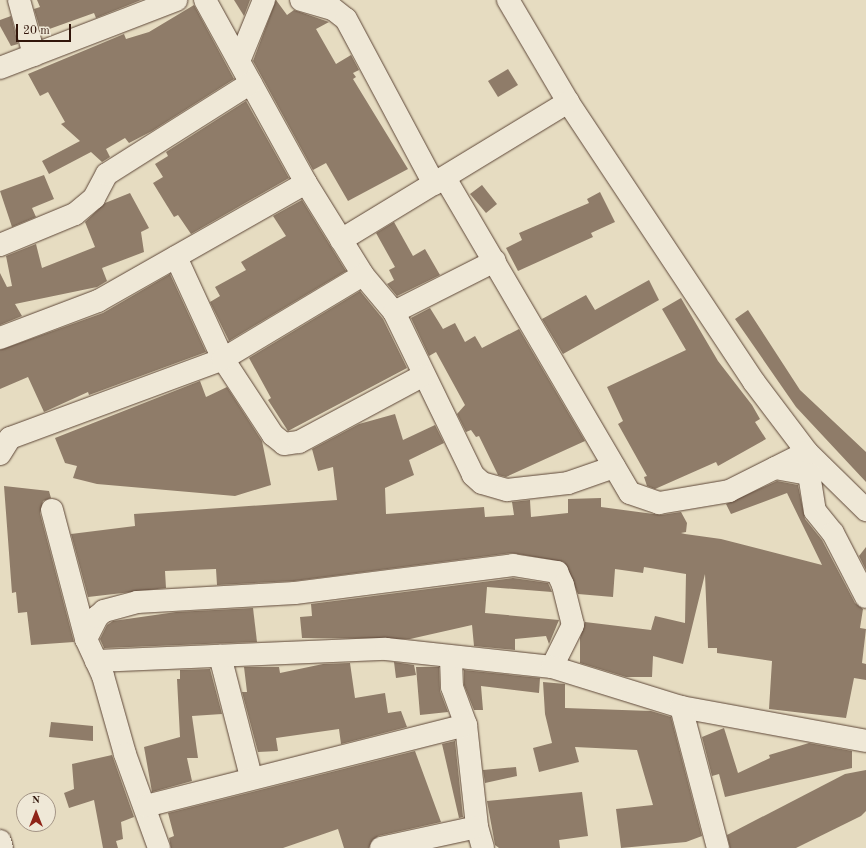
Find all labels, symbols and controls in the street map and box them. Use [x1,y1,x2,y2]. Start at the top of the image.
scale bar [18,16,73,42]
text: 20 m [23,25,50,37]
north arrow [16,792,56,832]
text: N [32,795,40,806]

